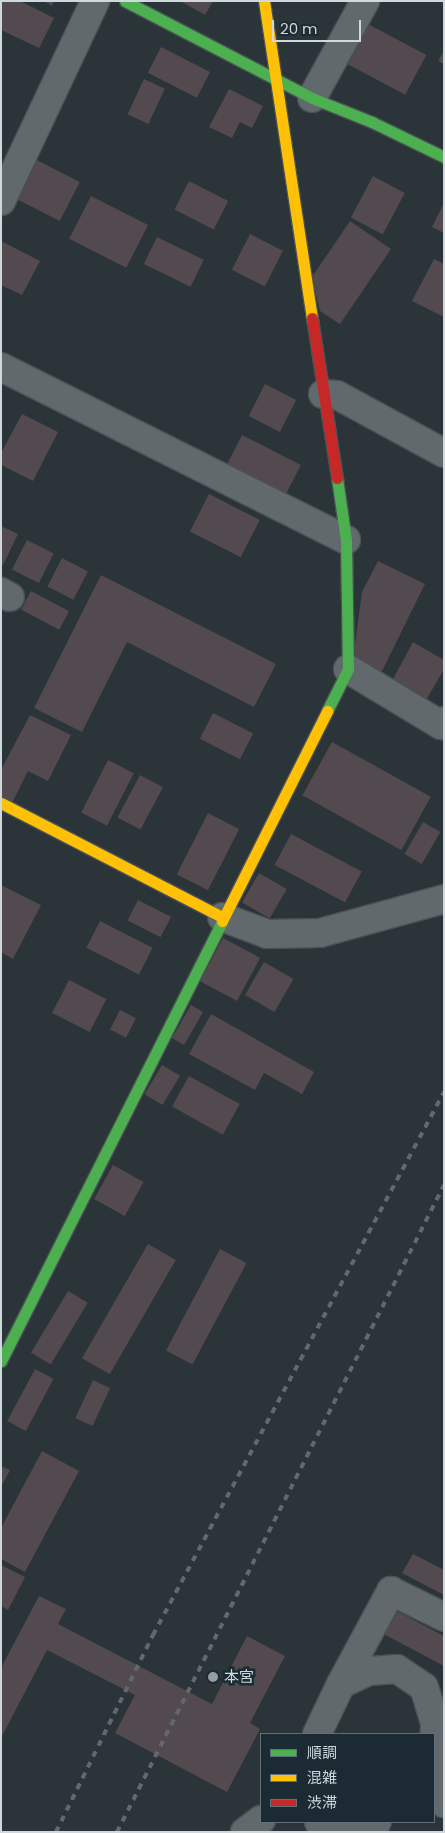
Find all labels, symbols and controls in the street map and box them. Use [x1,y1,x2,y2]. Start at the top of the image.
scale bar [275,10,364,42]
text: 20 m [280,18,318,39]
place label: 本宮 [224,1668,254,1686]
marker: 本宮 [206,1670,220,1684]
legend [260,1733,435,1823]
text: 順調 [307,1742,337,1763]
text: 混雑 [307,1767,337,1788]
text: 渋滞 [307,1792,337,1813]

